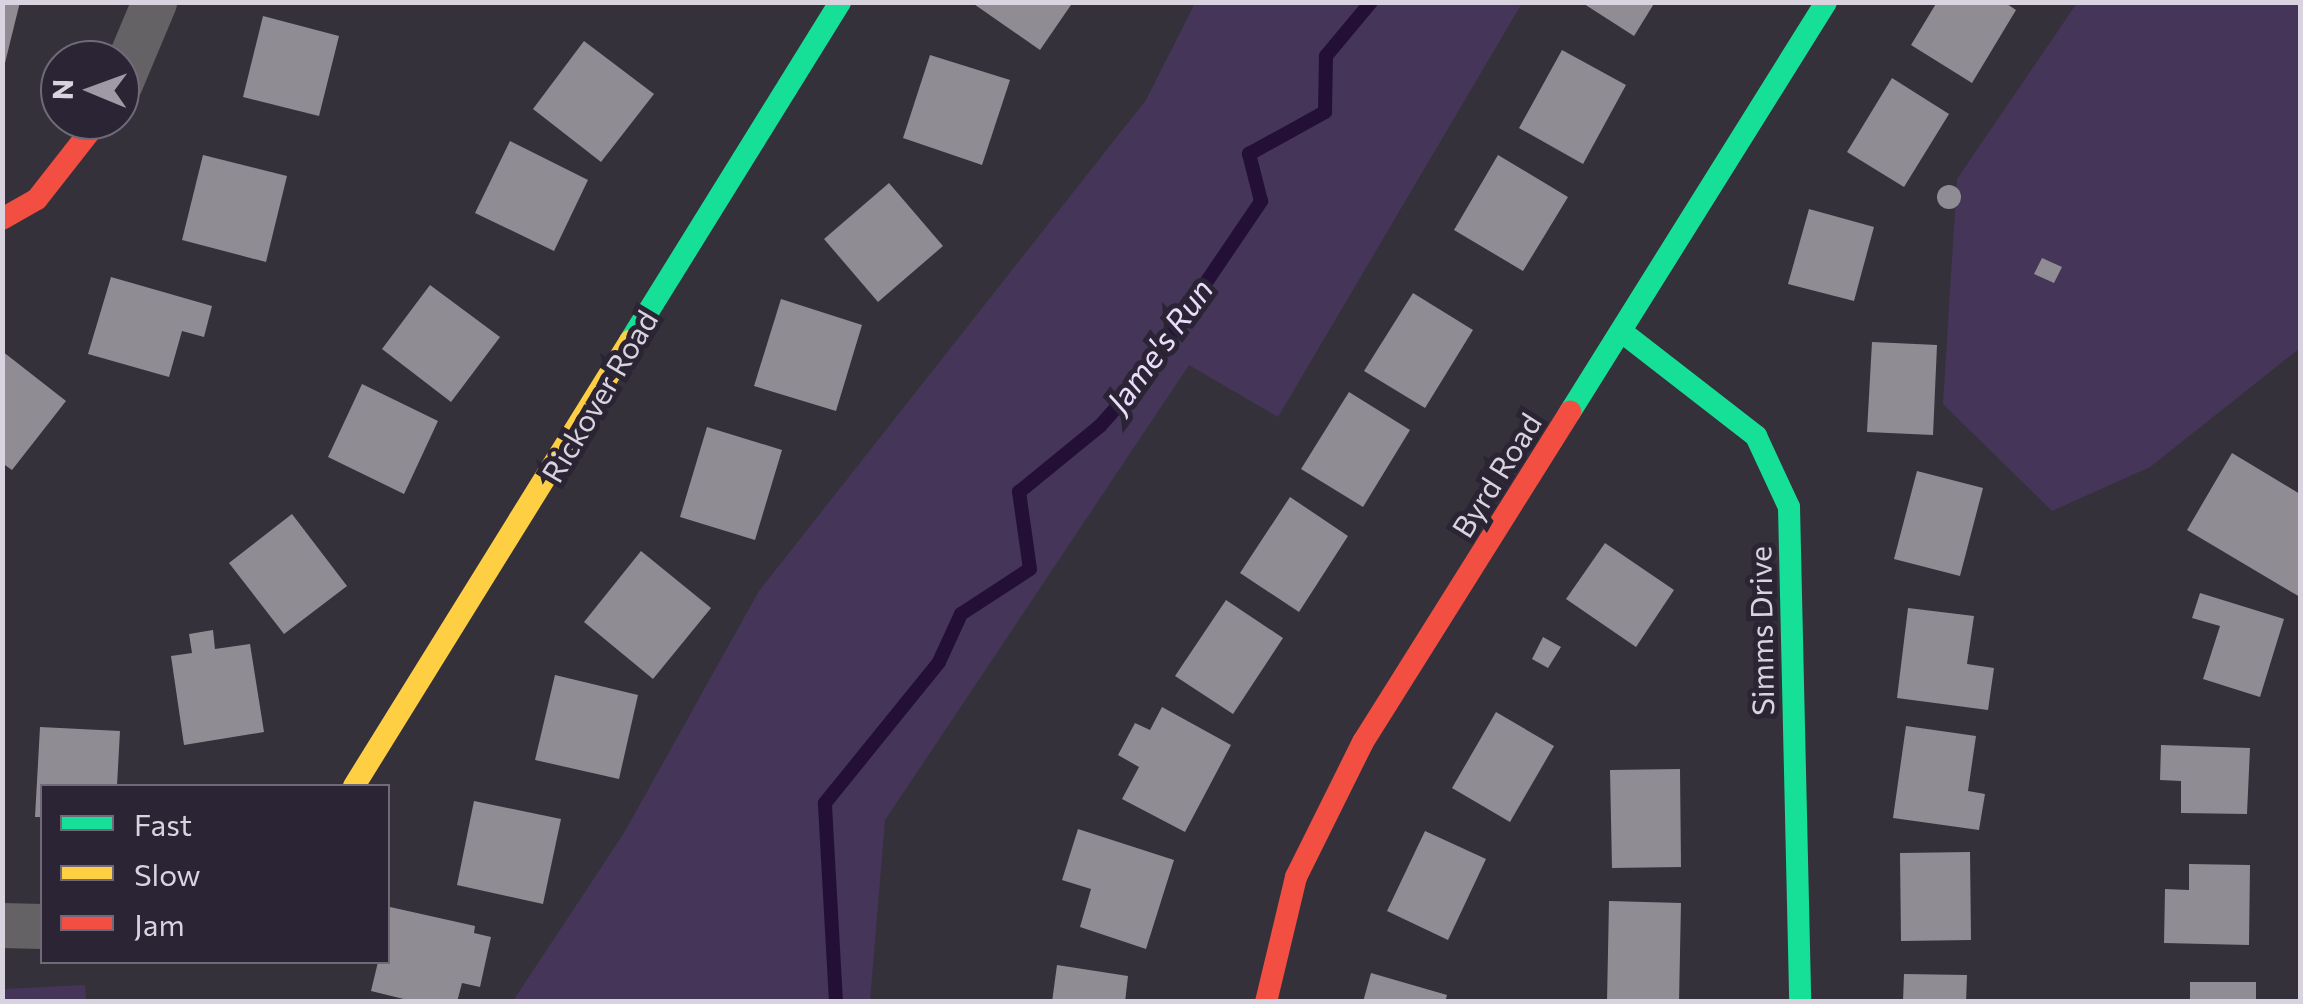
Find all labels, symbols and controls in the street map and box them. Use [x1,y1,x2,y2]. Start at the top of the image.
north arrow [40,40,140,140]
text: N [45,79,79,100]
water label: Jame's Run [1098,271,1220,419]
street label: Rickover Road [534,304,664,488]
street label: Byrd Road [1444,406,1548,544]
street label: Simms Drive [1742,546,1780,716]
legend [40,784,390,964]
text: Fast [134,805,192,842]
text: Slow [134,855,201,892]
text: Jam [134,905,185,942]

